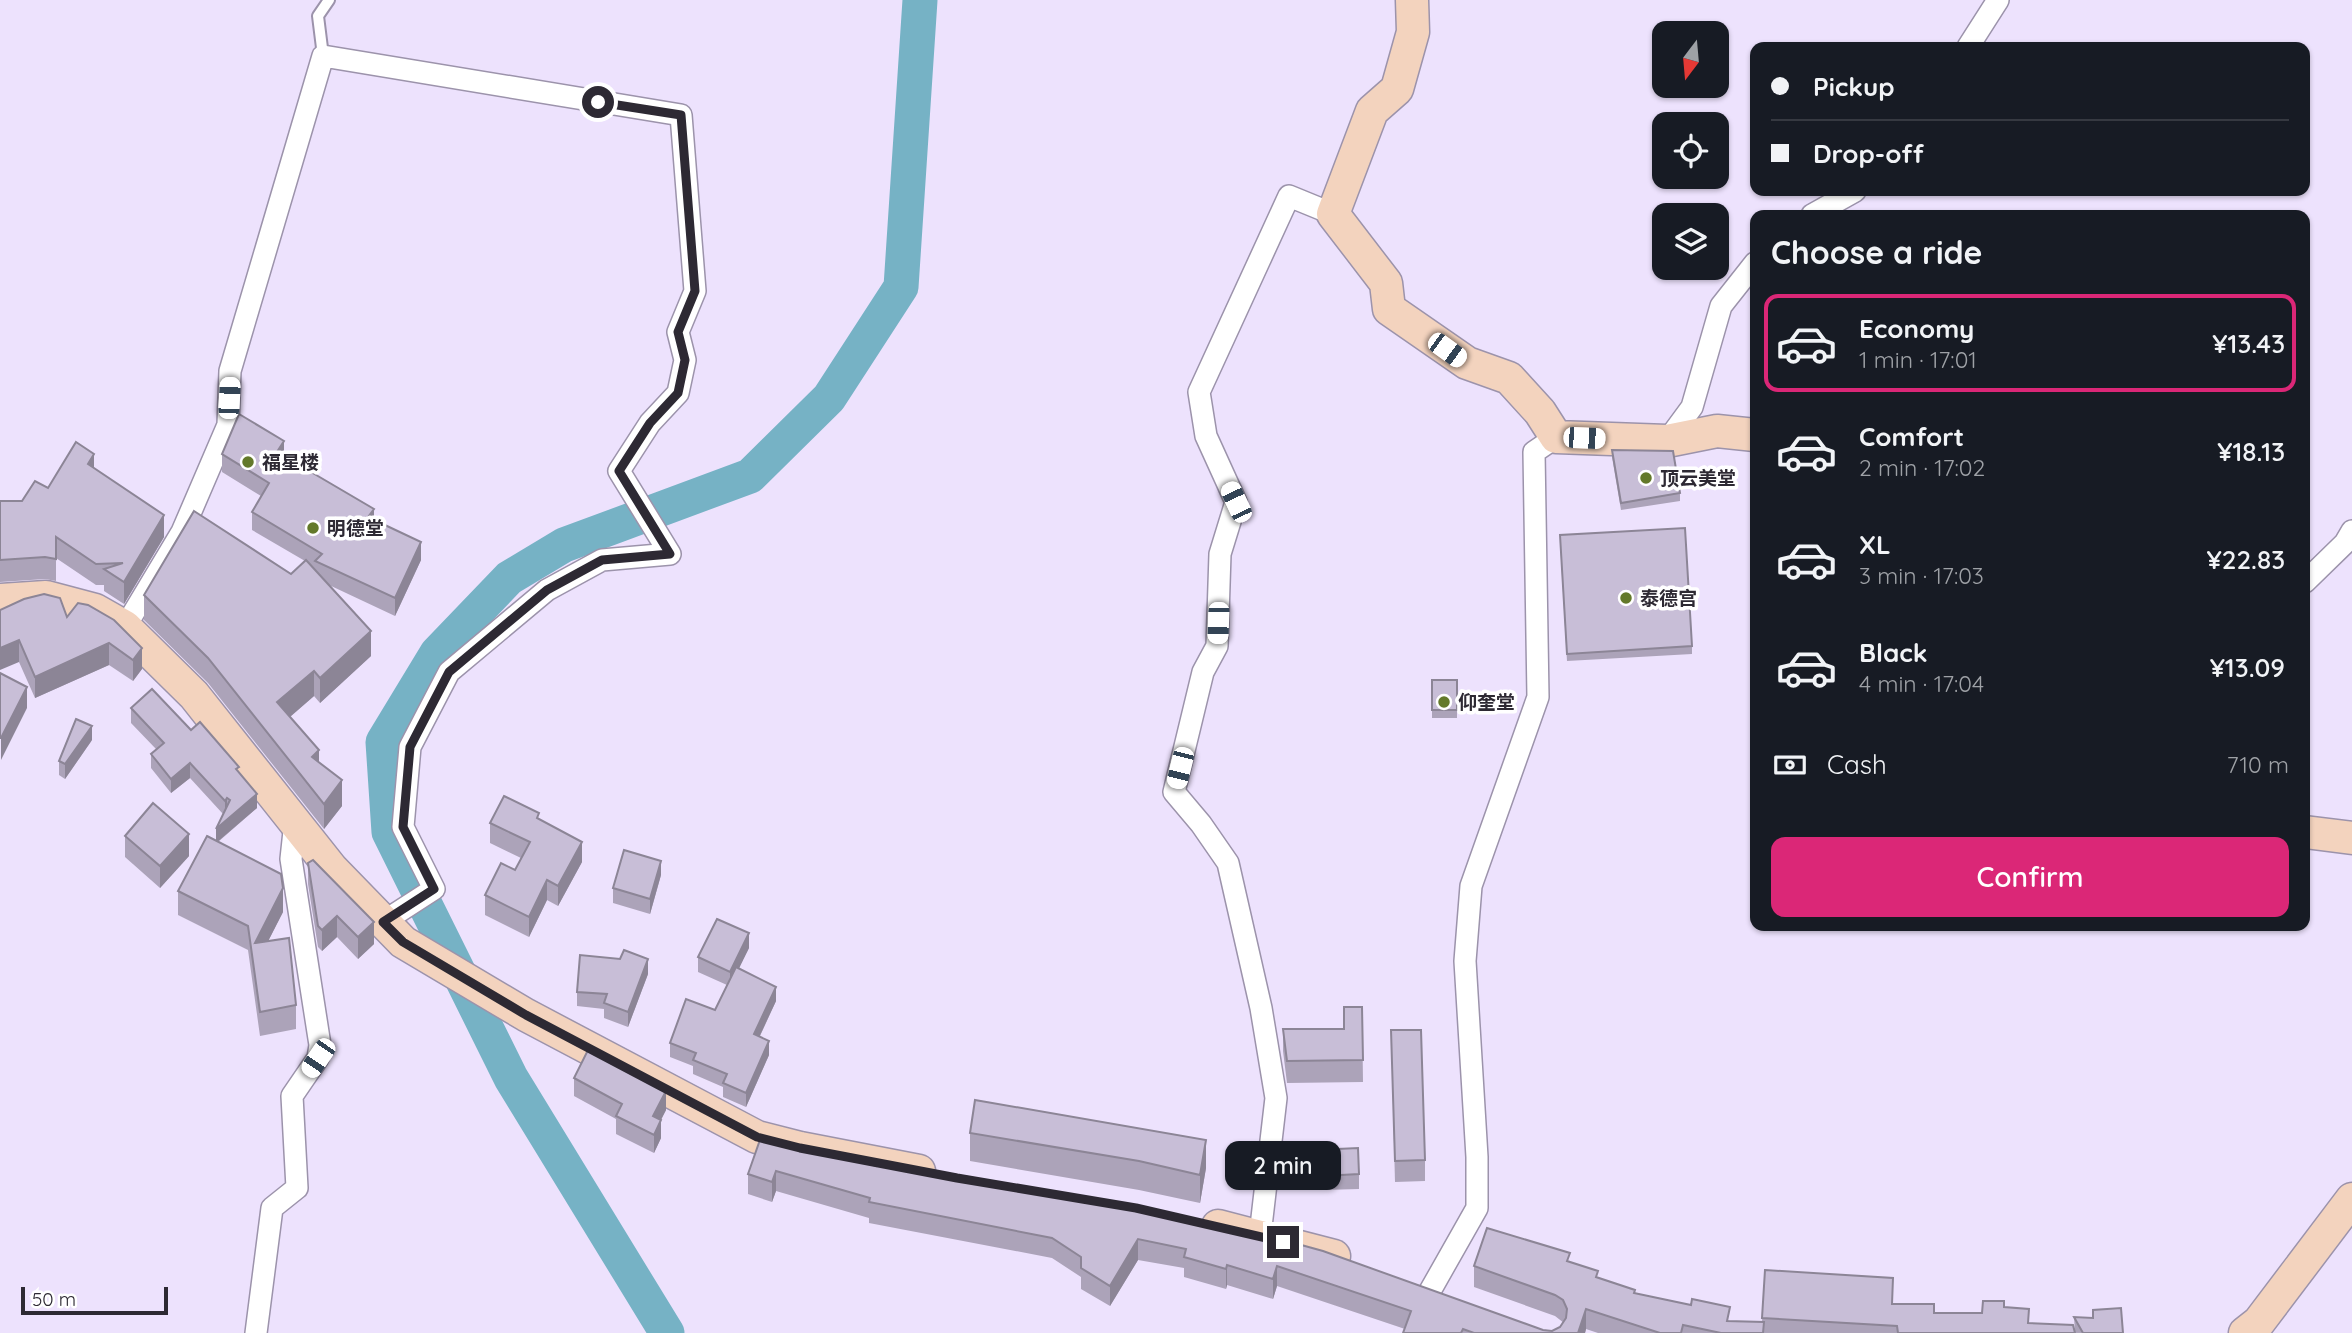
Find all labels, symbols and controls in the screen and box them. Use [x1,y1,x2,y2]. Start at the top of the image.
north arrow [1652,21,1729,98]
map controls [1652,21,1729,280]
text: Pickup [1813,70,1895,103]
route start [582,86,614,118]
button: locate [1652,112,1729,189]
text: Drop-off [1813,137,1924,170]
button: layers [1652,203,1729,280]
text: Choose a ride [1771,232,1983,272]
icon: car [1775,312,1838,375]
text: Economy [1859,312,1974,345]
text: ¥13.43 [2212,327,2285,360]
car [1424,329,1471,371]
text: 1 min · 17:01 [1859,345,1977,374]
car [218,376,241,420]
icon: car [1775,420,1838,483]
text: Comfort [1859,420,1964,453]
car [1563,427,1606,449]
text: ¥18.13 [2217,435,2285,468]
place label: 福星楼 [262,450,319,474]
text: 2 min · 17:02 [1859,453,1985,482]
marker: 福星楼 [240,454,256,470]
place label: 顶云美堂 [1660,466,1736,490]
marker: 顶云美堂 [1638,470,1654,486]
car [1218,479,1255,525]
place label: 明德堂 [327,516,384,540]
marker: 明德堂 [305,520,321,536]
icon: car [1775,528,1838,591]
text: XL [1859,528,1891,561]
text: ¥22.83 [2207,543,2285,576]
text: 3 min · 17:03 [1859,561,1984,590]
place label: 泰德宫 [1640,586,1697,610]
marker: 泰德宫 [1618,590,1634,606]
car [1207,602,1230,644]
icon: car [1775,636,1838,699]
text: Black [1859,636,1928,669]
text: ¥13.09 [2210,651,2285,684]
text: 4 min · 17:04 [1859,669,1984,698]
place label: 仰奎堂 [1458,690,1515,714]
marker: 仰奎堂 [1436,694,1452,710]
car [1165,745,1196,791]
icon: cash [1771,746,1809,784]
text: Cash [1827,748,1887,781]
text: 710 m [2227,750,2289,779]
button: Confirm [1771,837,2289,917]
car [298,1035,339,1081]
callout: 2 min [1225,1140,1341,1190]
text: 2 min [1253,1151,1313,1180]
route end [1267,1226,1299,1258]
scale bar [21,1284,168,1316]
text: 50 m [32,1287,76,1311]

